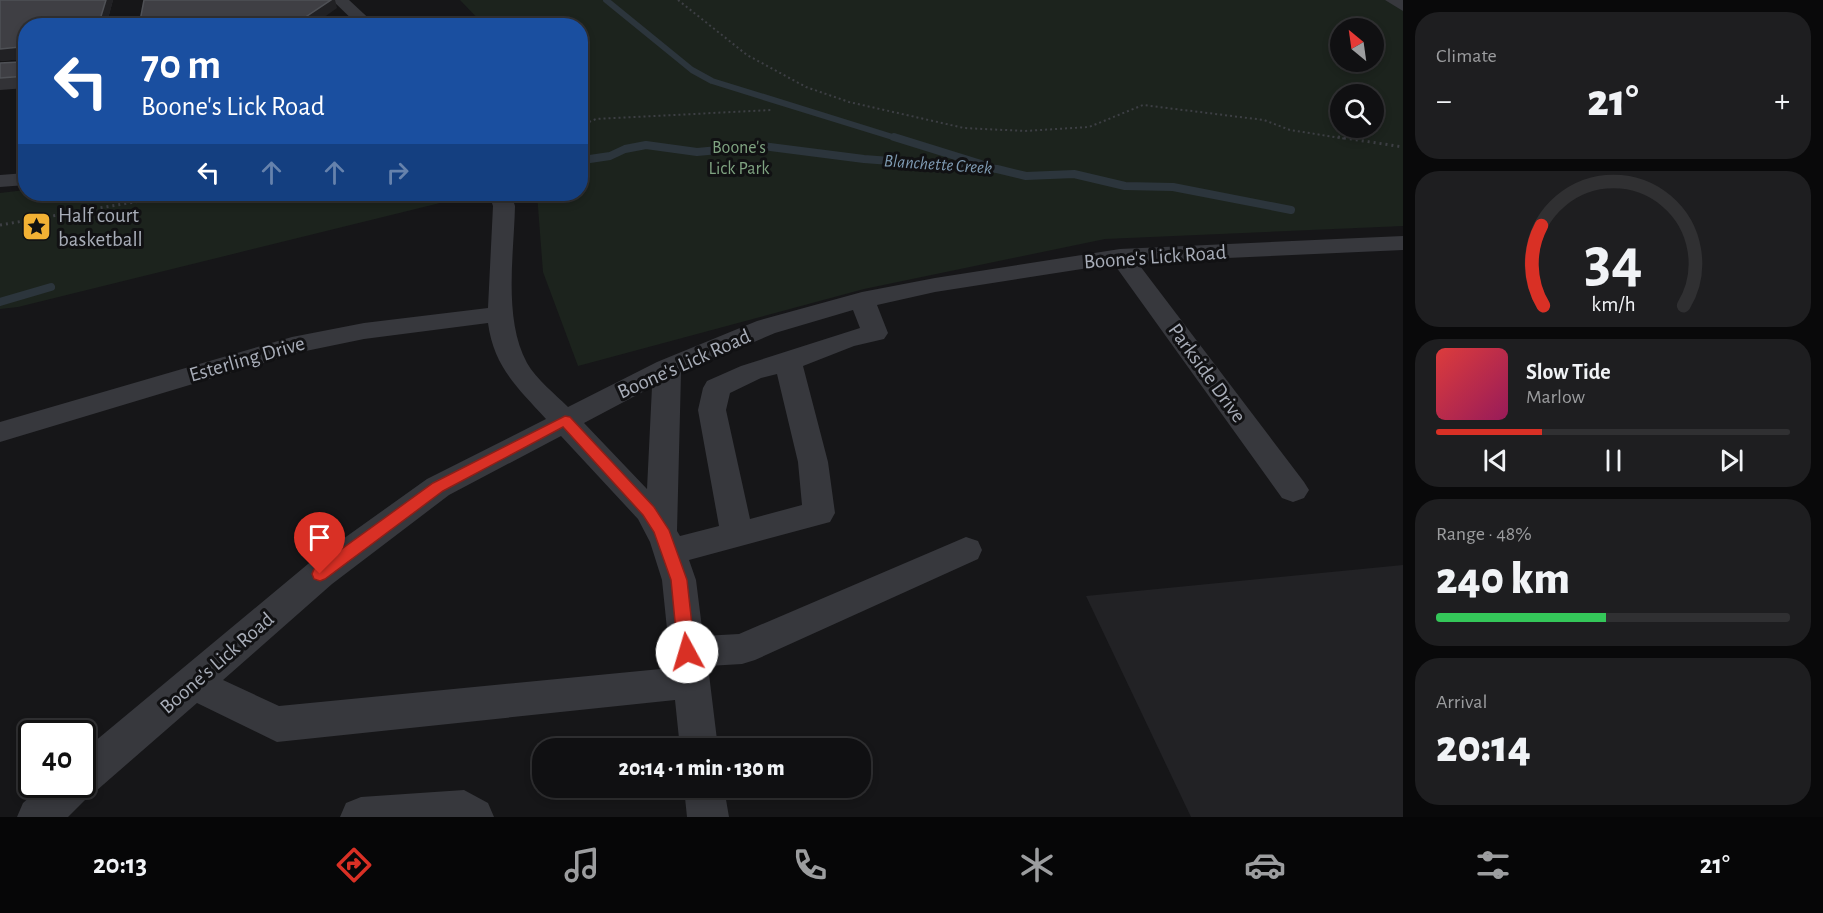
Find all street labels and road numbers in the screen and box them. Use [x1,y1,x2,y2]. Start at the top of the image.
street label: Boone's Lick Road [1083,242,1227,272]
street label: Parkside Drive [1164,320,1250,426]
street label: Boone's Lick Road [614,325,754,403]
street label: Esterling Drive [187,332,307,386]
street label: Boone's Lick Road [156,608,278,718]

